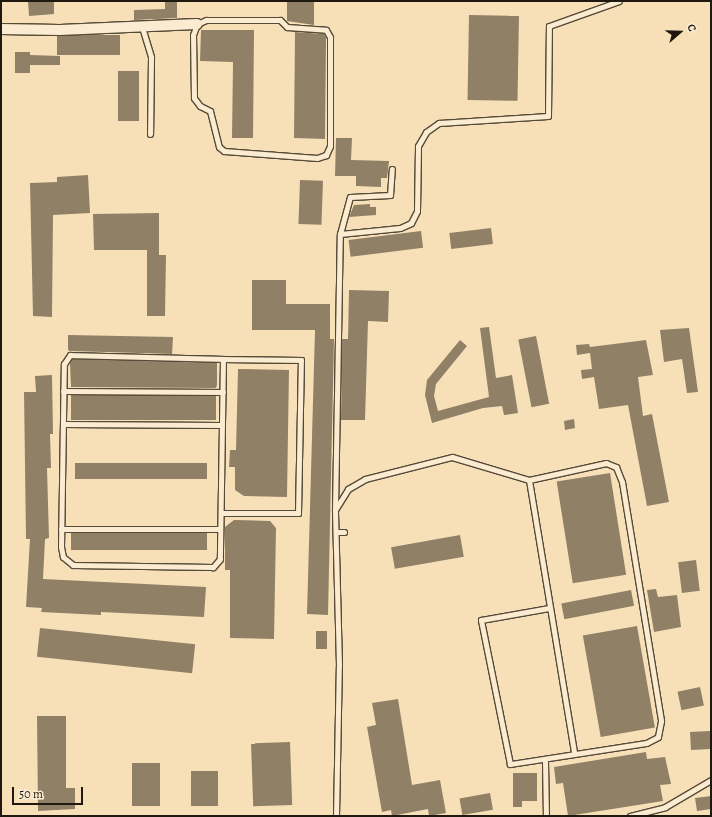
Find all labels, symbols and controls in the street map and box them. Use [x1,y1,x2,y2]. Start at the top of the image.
north arrow [660,12,700,52]
text: С [684,22,700,33]
scale bar [14,779,85,805]
text: 50 m [19,786,43,802]

